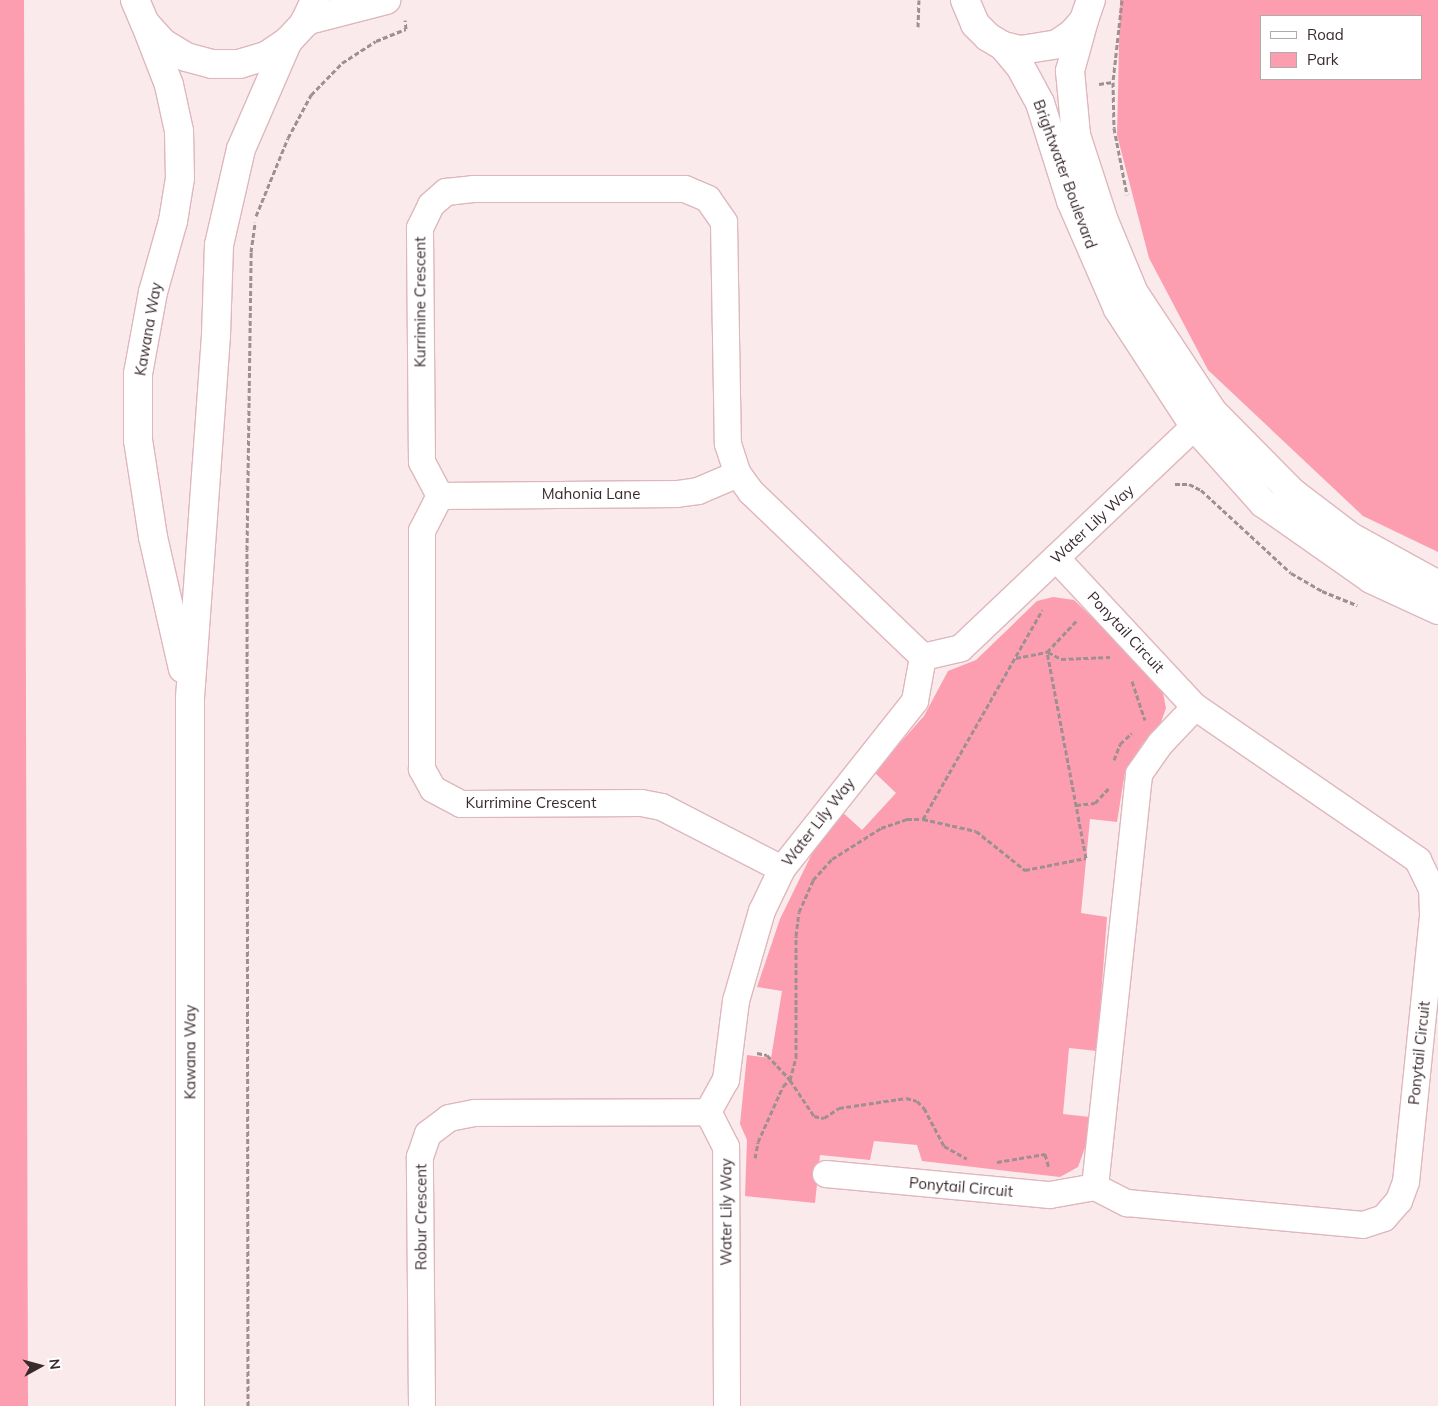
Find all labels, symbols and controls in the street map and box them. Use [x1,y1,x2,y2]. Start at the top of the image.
legend [1260,15,1423,80]
text: Road [1307,25,1344,44]
text: Park [1307,50,1339,69]
street label: Brightwater Boulevard [1030,97,1100,251]
street label: Kurrimine Crescent [411,237,429,367]
street label: Kawana Way [131,281,165,377]
street label: Water Lily Way [1047,481,1137,567]
street label: Mahonia Lane [542,485,640,503]
street label: Ponytail Circuit [1084,588,1168,676]
street label: Water Lily Way [778,774,858,870]
street label: Kurrimine Crescent [466,794,596,812]
street label: Ponytail Circuit [1405,1000,1433,1106]
street label: Kawana Way [181,1005,199,1099]
street label: Water Lily Way [717,1158,735,1266]
street label: Robur Crescent [412,1164,430,1270]
street label: Ponytail Circuit [908,1173,1014,1201]
north arrow [15,1341,65,1391]
text: N [45,1358,64,1371]

